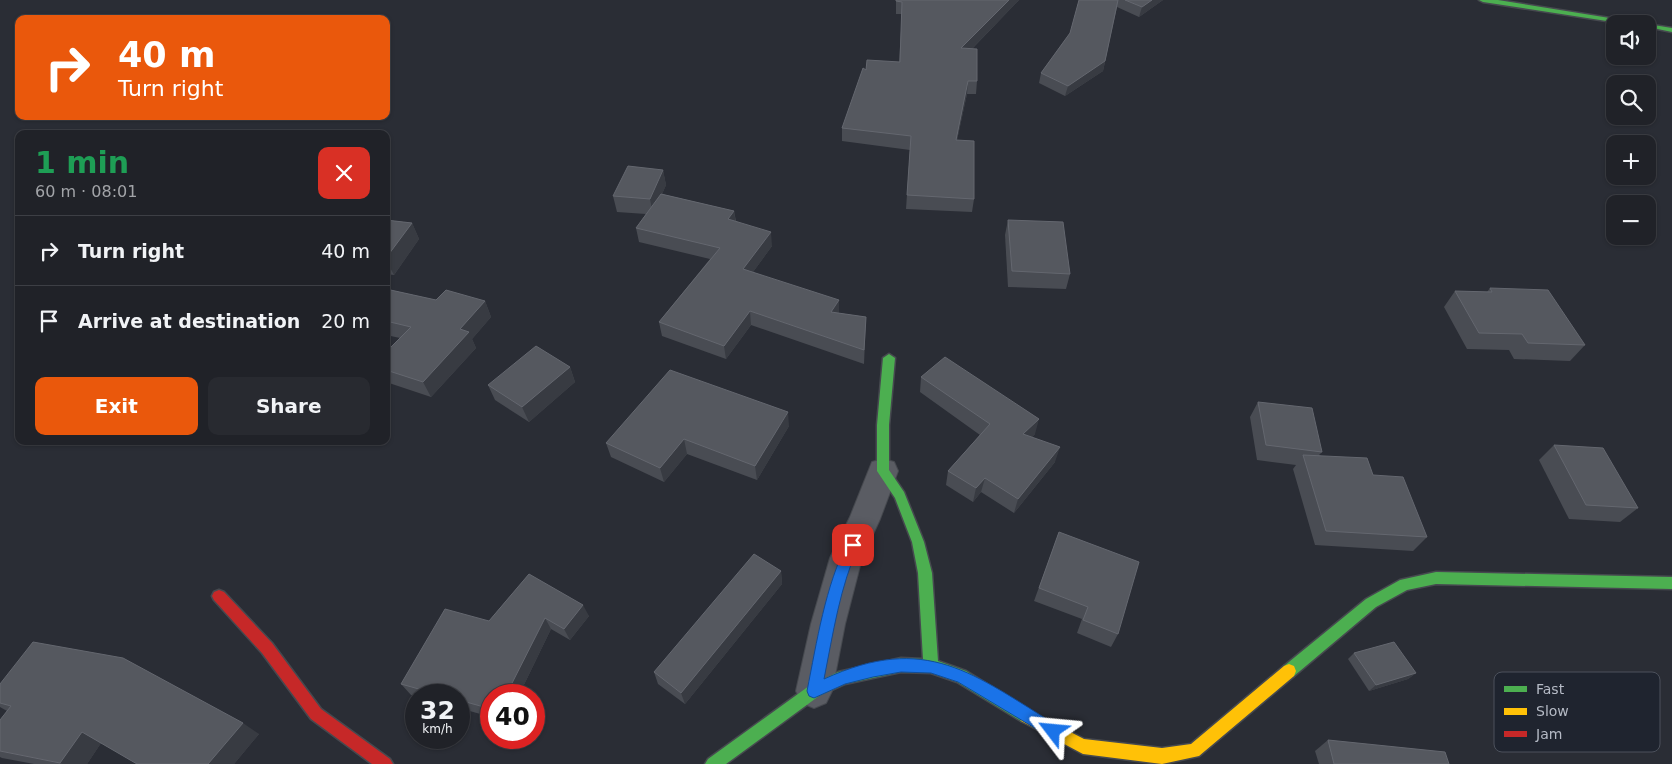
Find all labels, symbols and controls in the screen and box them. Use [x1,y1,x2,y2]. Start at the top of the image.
map controls [1606,15,1656,245]
button: sound [1606,15,1656,65]
icon: right [35,35,100,100]
text: 40 m [118,35,215,75]
button: search [1606,75,1656,125]
text: Turn right [118,76,223,101]
button: + [1606,135,1656,185]
text: 1 min [35,145,129,180]
button: close [318,147,370,199]
text: 60 m · 08:01 [35,182,137,201]
button: − [1606,195,1656,245]
icon: right [35,237,63,265]
text: Turn right [78,240,184,262]
text: 40 m [321,240,370,262]
icon: arrive [35,307,63,335]
text: Arrive at destination [78,310,300,332]
text: 20 m [321,310,370,332]
button: Exit [35,377,198,435]
button: Share [208,377,370,435]
pin [832,524,874,566]
icon: arrive [839,531,867,559]
legend [1494,672,1660,752]
text: Fast [1536,681,1565,697]
speed limit sign: 40 [480,684,545,749]
text: 32 [420,696,455,725]
text: Slow [1536,703,1569,719]
position arrow [1026,704,1078,756]
text: km/h [422,722,453,736]
text: Jam [1535,726,1562,742]

